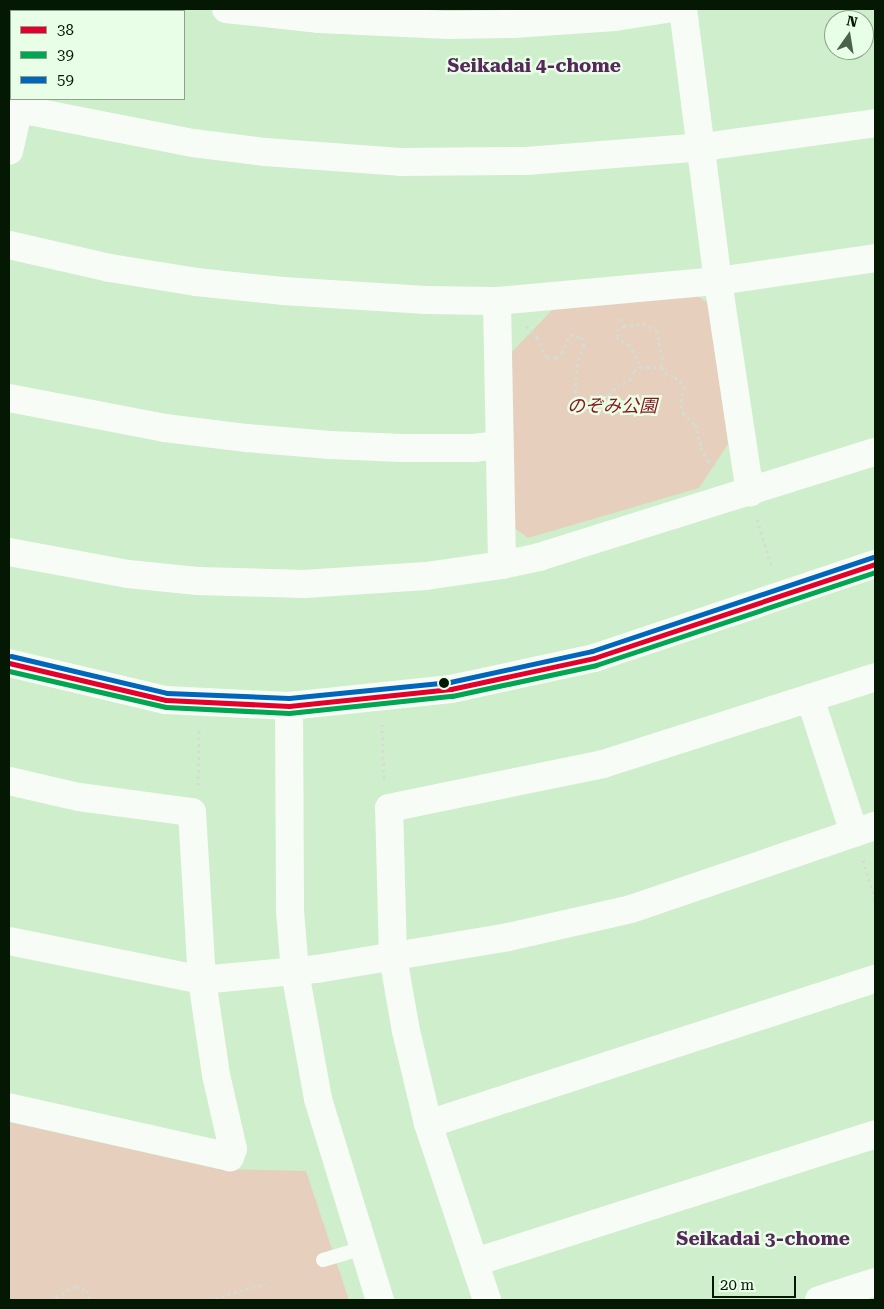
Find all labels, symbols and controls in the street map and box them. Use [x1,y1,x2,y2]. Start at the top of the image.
legend [10,10,185,100]
north arrow [824,10,874,60]
text: N [845,12,859,30]
text: 38 [57,21,74,39]
text: 39 [57,46,74,64]
district label: Seikadai 4-chome [447,55,621,77]
text: 59 [57,71,74,89]
park label: のぞみ公園 [567,395,657,417]
unlabelled marker [439,678,449,688]
district label: Seikadai 3-chome [676,1228,850,1250]
scale bar [714,1266,798,1298]
text: 20 m [720,1276,754,1294]

